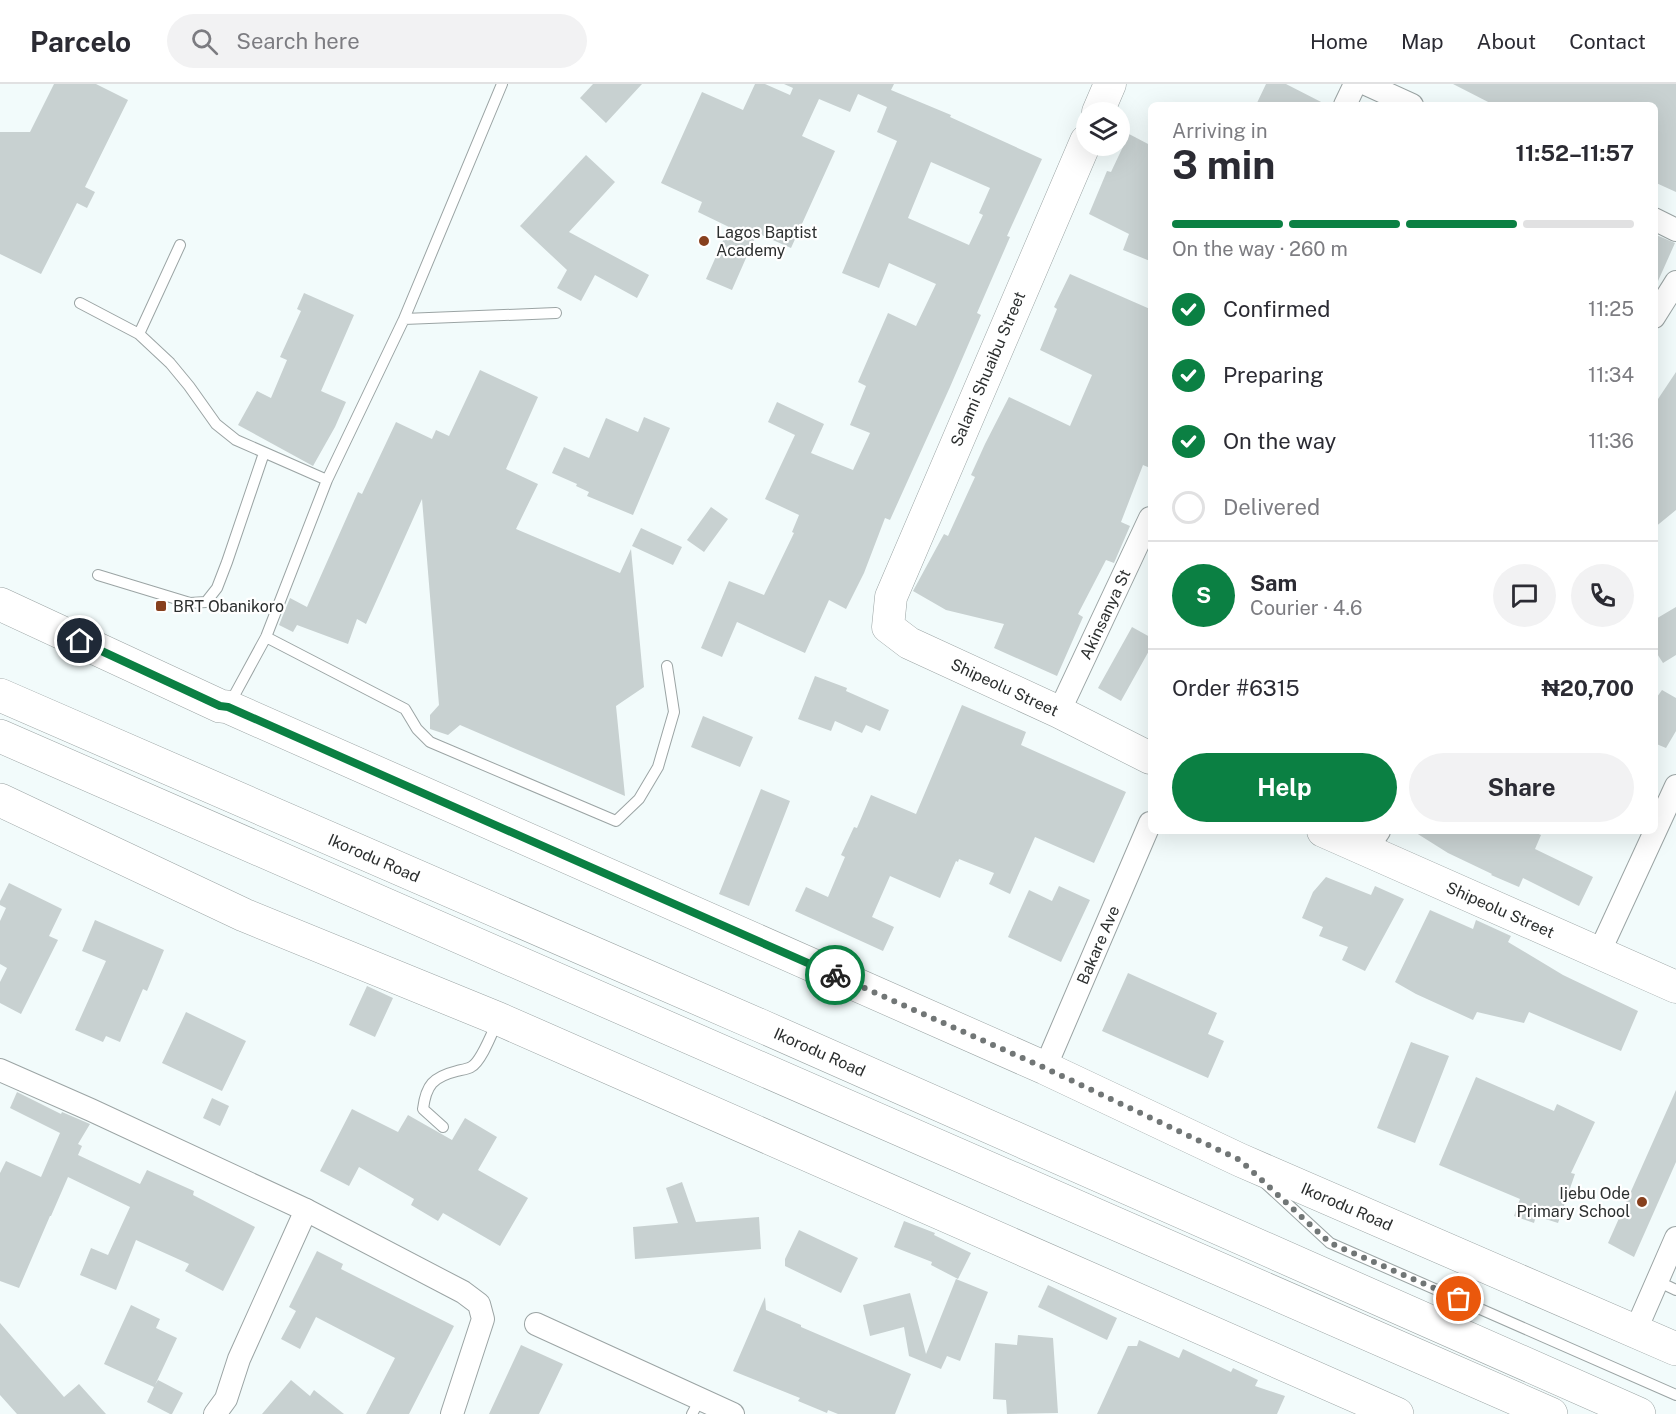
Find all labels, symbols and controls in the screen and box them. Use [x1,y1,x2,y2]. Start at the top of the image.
search box [167,14,587,68]
text: Parcelo [30,25,131,58]
icon: search [188,25,221,58]
text: Search here [236,28,360,54]
text: Home [1310,29,1368,54]
text: Map [1401,29,1444,54]
text: About [1477,29,1536,54]
text: Contact [1569,29,1646,54]
map controls [1076,102,1130,156]
button: layers [1076,102,1130,156]
text: Arriving in [1172,119,1267,143]
text: 11:52–11:57 [1516,140,1634,166]
text: 3 min [1172,142,1275,188]
place label: Lagos Baptist Academy [716,223,818,260]
marker: Lagos Baptist Academy [697,234,711,248]
text: On the way · 260 m [1172,237,1348,261]
street label: Salami Shuaibu Street [947,289,1029,449]
icon: check [1172,293,1205,326]
text: Confirmed [1223,296,1330,322]
text: 11:25 [1588,297,1634,321]
icon: check [1172,359,1205,392]
text: Preparing [1223,362,1324,388]
text: 11:34 [1588,363,1634,387]
icon: check [1172,425,1205,458]
text: On the way [1223,428,1336,454]
text: 11:36 [1588,429,1634,453]
text: Delivered [1223,494,1320,520]
button: chat [1493,564,1556,627]
button: phone [1571,564,1634,627]
street label: Akinsanya St [1076,566,1134,662]
text: Sam [1250,570,1297,596]
text: S [1196,582,1211,608]
text: Courier · 4.6 [1250,596,1362,620]
place label: BRT Obanikoro [173,597,284,616]
marker: BRT Obanikoro [154,599,168,613]
pin [54,615,105,666]
icon: home [63,624,96,657]
street label: Shipeolu Street [948,654,1062,720]
text: Order #6315 [1172,675,1300,701]
text: ₦20,700 [1541,675,1634,701]
button: Help [1172,753,1397,822]
button: Share [1409,753,1634,822]
street label: Ikorodu Road [325,829,423,886]
street label: Shipeolu Street [1443,877,1557,942]
street label: Bakare Ave [1073,903,1123,987]
courier [805,945,865,1005]
icon: bike [819,959,852,992]
street label: Ikorodu Road [771,1023,868,1080]
street label: Ikorodu Road [1298,1178,1396,1235]
place label: Ijebu Ode Primary School [1516,1184,1630,1221]
marker: Ijebu Ode Primary School [1635,1195,1649,1209]
pin [1433,1273,1484,1324]
icon: bag [1442,1282,1475,1315]

